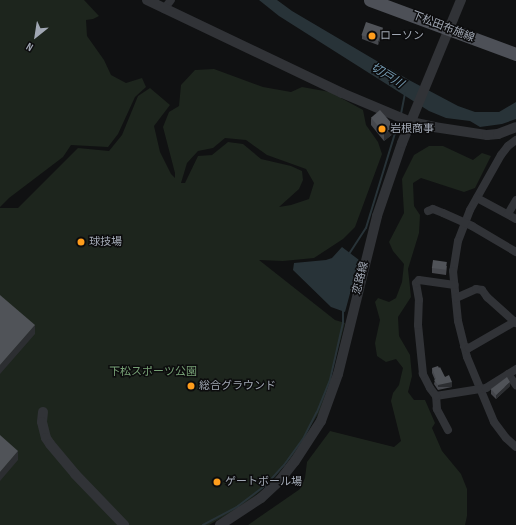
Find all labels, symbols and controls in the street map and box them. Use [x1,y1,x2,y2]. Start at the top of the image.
street label: 下松田布施線 [410,9,476,45]
north arrow [16,16,56,56]
place label: ローソン [380,29,424,43]
marker: ローソン [367,31,377,41]
text: N [24,40,36,54]
water label: 切戸川 [368,60,406,92]
place label: 岩根商事 [390,122,434,136]
marker: 岩根商事 [377,124,387,134]
place label: 球技場 [89,235,122,249]
marker: 球技場 [76,237,86,247]
street label: 恋路線 [351,260,371,296]
park label: 下松スポーツ公園 [109,365,197,379]
place label: 総合グラウンド [199,379,276,393]
marker: 総合グラウンド [186,381,196,391]
place label: ゲートボール場 [225,475,302,489]
marker: ゲートボール場 [212,477,222,487]

